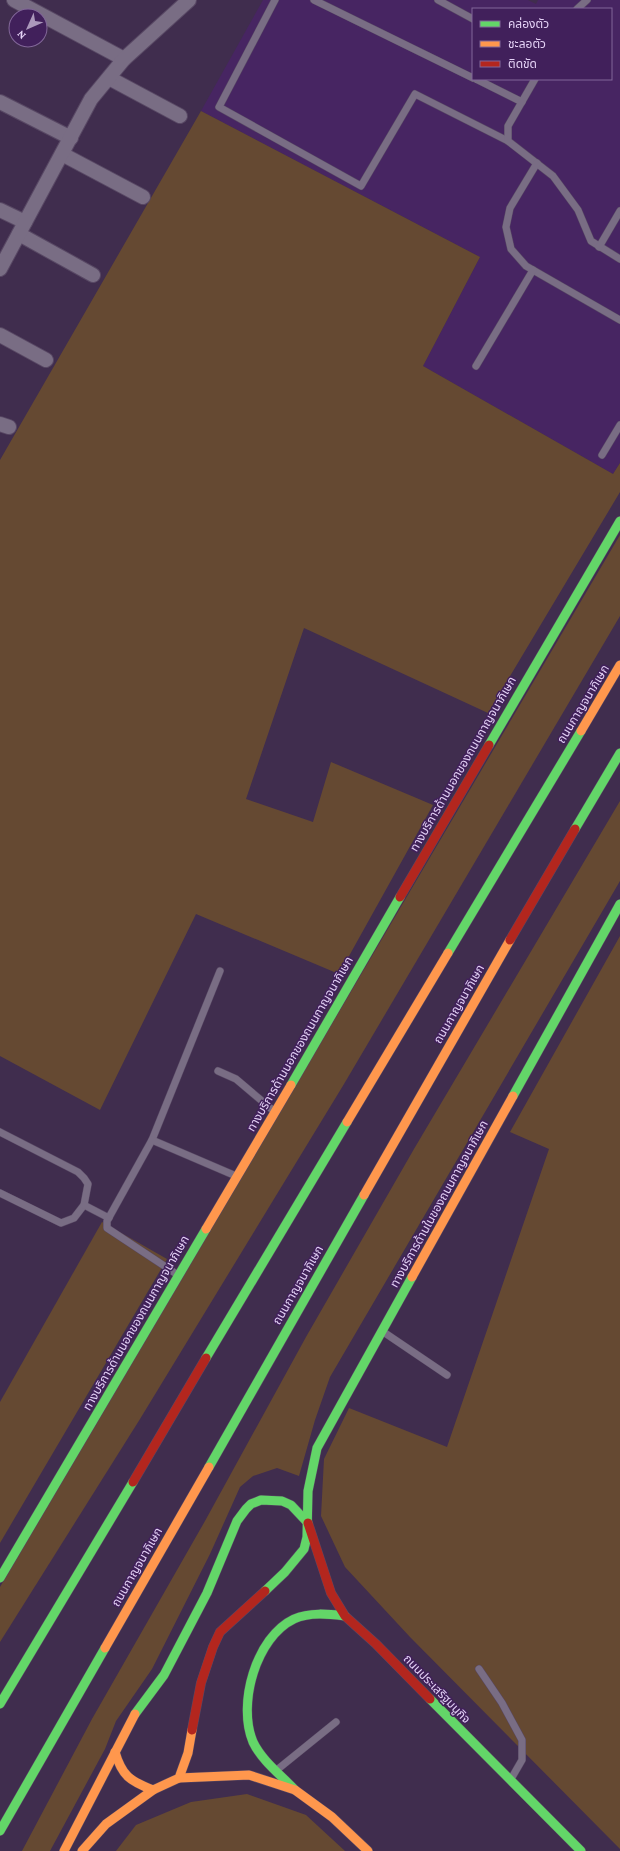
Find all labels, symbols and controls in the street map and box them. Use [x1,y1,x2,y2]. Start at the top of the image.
north arrow [8,8,48,48]
legend [472,8,612,80]
text: คล่องตัว [508,17,549,31]
text: N [14,28,28,42]
text: ชะลอตัว [508,37,546,51]
text: ติดขัด [508,57,537,71]
street label: ถนนกาญจนาภิเษก [554,662,612,746]
street label: ทางบริการด้านนอกของถนนกาญจนาภิเษก [407,674,519,854]
street label: ทางบริการด้านนอกของถนนกาญจนาภิเษก [244,954,356,1134]
street label: ถนนกาญจนาภิเษก [431,962,487,1046]
street label: ทางบริการด้านในของถนนกาญจนาภิเษก [387,1118,491,1290]
street label: ทางบริการด้านนอกของถนนกาญจนาภิเษก [80,1233,192,1413]
street label: ถนนกาญจนาภิเษก [270,1243,326,1327]
street label: ถนนกาญจนาภิเษก [109,1525,165,1609]
street label: ถนนประเสริฐมนูกิจ [401,1652,473,1726]

